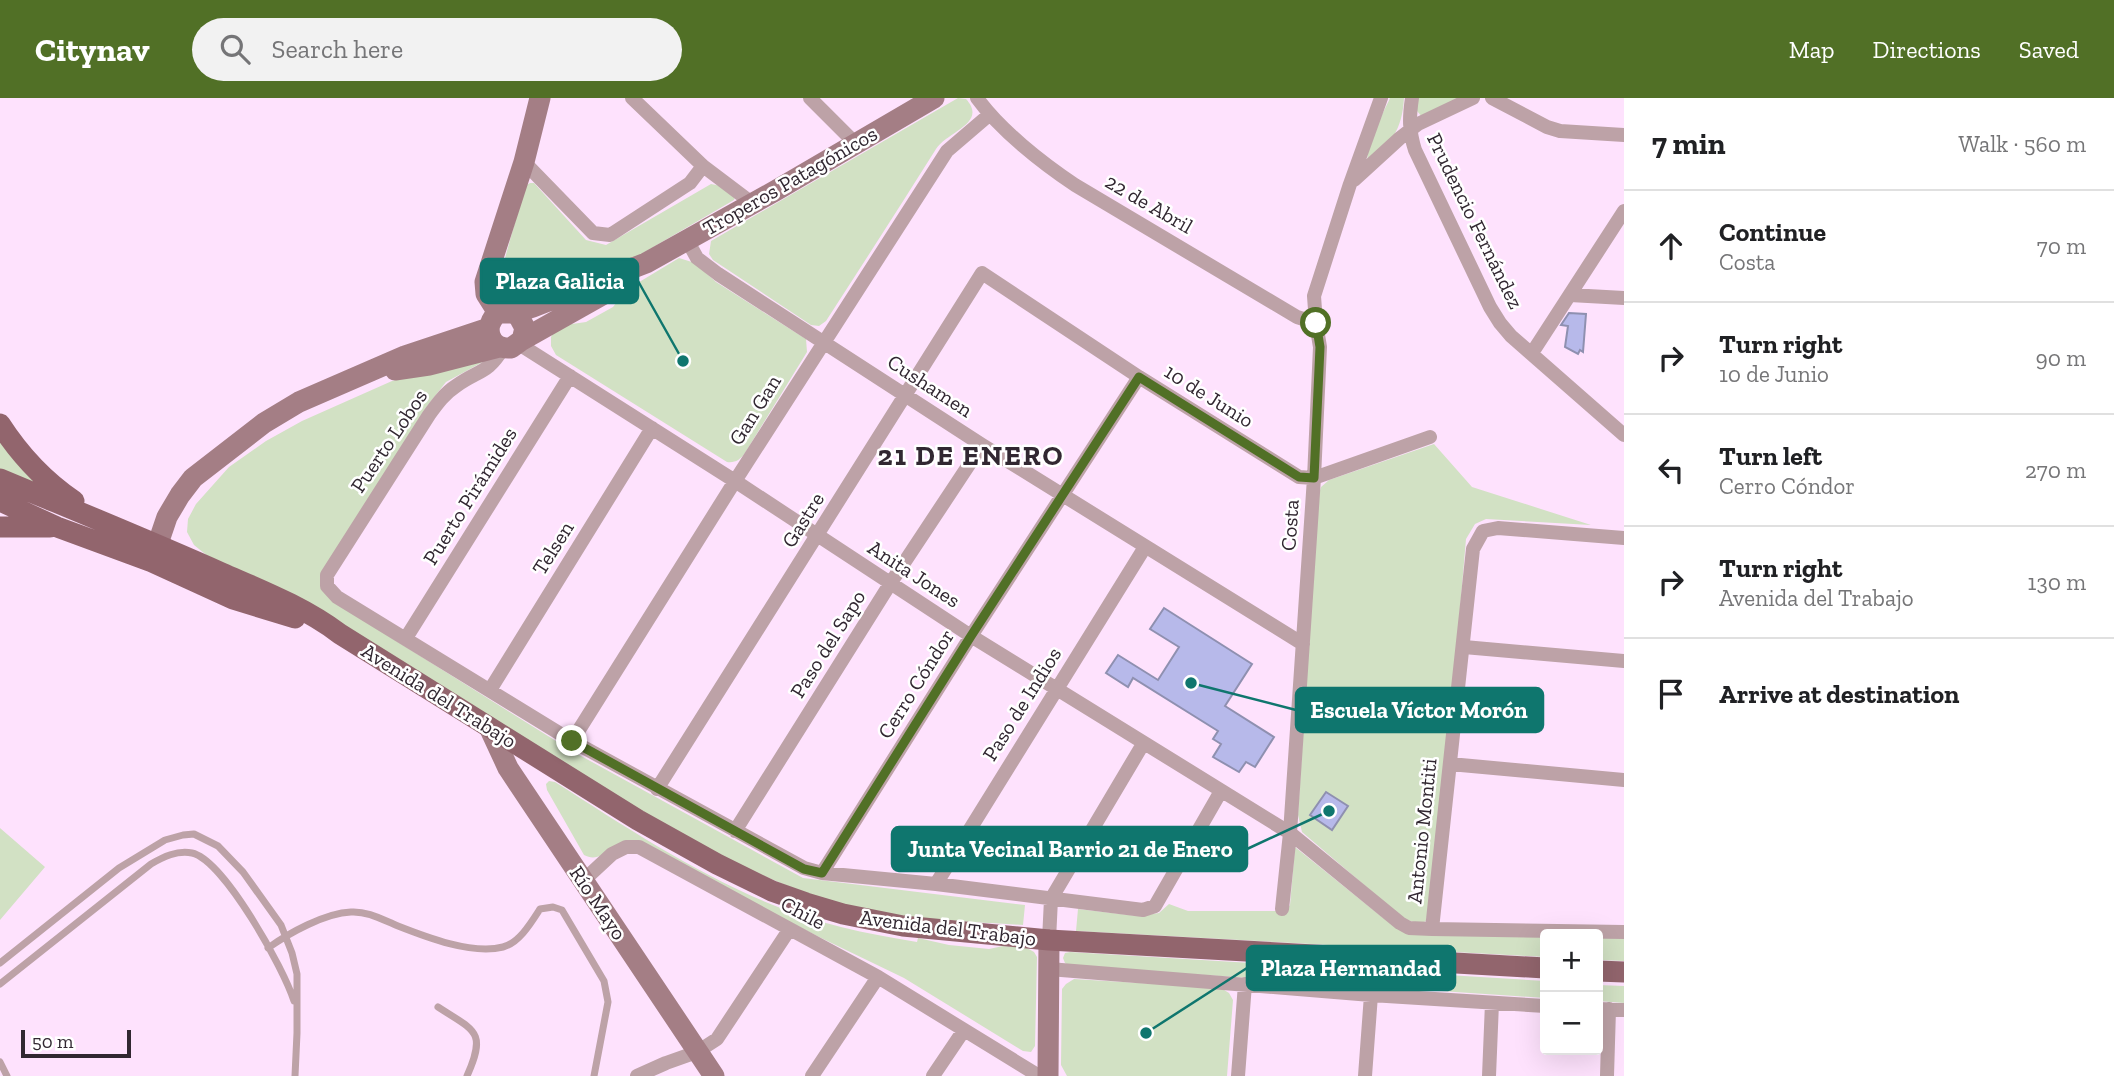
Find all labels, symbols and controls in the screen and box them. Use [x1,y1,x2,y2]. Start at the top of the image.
search box [192,18,682,81]
text: Citynav [35,30,150,69]
icon: search [216,30,254,68]
text: Search here [272,33,403,65]
text: Map [1789,35,1835,64]
text: Directions [1873,35,1981,64]
text: Saved [2019,35,2079,64]
street label: Troperos Patagónicos [698,120,881,241]
text: 7 min [1652,126,1726,162]
street label: Prudencio Fernández [1422,129,1529,313]
text: Walk · 560 m [1959,130,2086,158]
street label: 22 de Abril [1101,168,1198,239]
text: Continue [1719,216,1826,248]
icon: ahead [1652,227,1690,265]
text: 70 m [2037,232,2086,260]
text: Costa [1719,248,1775,276]
callout: Plaza Galicia [481,259,638,303]
text: Plaza Galicia [496,267,625,295]
route start [1300,307,1331,338]
text: Turn right [1719,328,1842,360]
icon: right [1652,339,1690,377]
text: 90 m [2035,344,2086,372]
street label: Cushamen [883,349,978,422]
street label: 10 de Junio [1160,358,1258,433]
text: 10 de Junio [1719,360,1829,388]
street label: Gan Gan [723,370,786,449]
street label: Puerto Lobos [345,384,432,497]
street label: Puerto Pirámides [417,422,522,569]
district label: 21 DE ENERO [878,439,1064,472]
text: Turn left [1719,440,1822,472]
icon: left [1652,451,1690,489]
text: 270 m [2025,456,2086,484]
text: Cerro Cóndor [1719,472,1855,500]
street label: Gastre [776,487,829,552]
street label: Costa [1275,498,1304,552]
street label: Telsen [527,516,579,579]
street label: Anita Jones [864,535,965,613]
text: Turn right [1719,552,1842,584]
icon: right [1652,563,1690,601]
text: 130 m [2028,568,2086,596]
text: Avenida del Trabajo [1719,584,1914,612]
street label: Paso del Sapo [785,585,871,702]
street label: Cerro Cóndor [872,624,959,743]
street label: Avenida del Trabajo [357,638,521,754]
street label: Paso de Indios [977,642,1066,765]
icon: arrive [1652,675,1690,713]
text: Arrive at destination [1719,678,1959,710]
callout: Escuela Víctor Morón [1296,688,1543,732]
text: Escuela Víctor Morón [1310,696,1528,724]
route end [556,725,587,756]
street label: Antonio Montiti [1401,757,1442,905]
callout: Junta Vecinal Barrio 21 de Enero [892,827,1247,871]
text: Junta Vecinal Barrio 21 de Enero [907,835,1233,863]
street label: Río Mayo [565,861,632,944]
street label: Chile [777,891,830,935]
street label: Avenida del Trabajo [858,904,1038,952]
map controls [1540,929,1603,1055]
button: + [1540,929,1603,992]
callout: Plaza Hermandad [1247,946,1455,990]
text: Plaza Hermandad [1261,954,1441,982]
button: − [1540,992,1603,1055]
scale bar [21,1027,131,1059]
text: 50 m [32,1030,73,1053]

